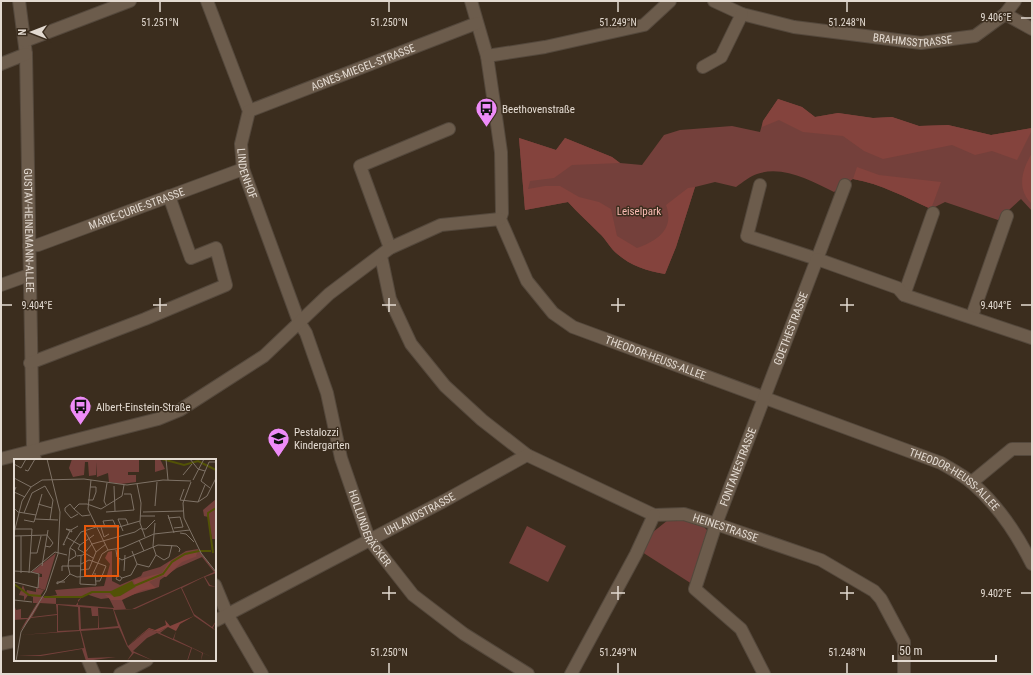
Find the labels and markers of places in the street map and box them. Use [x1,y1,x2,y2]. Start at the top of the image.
bus stop icon: Beethovenstraße [474,96,500,129]
place label: Beethovenstraße [502,103,575,116]
bus stop icon: Albert-Einstein-Straße [68,394,94,427]
place label: Albert-Einstein-Straße [96,401,191,414]
school or university icon: Pestalozzi Kindergarten [266,425,292,458]
place label: Pestalozzi Kindergarten [294,426,350,452]

